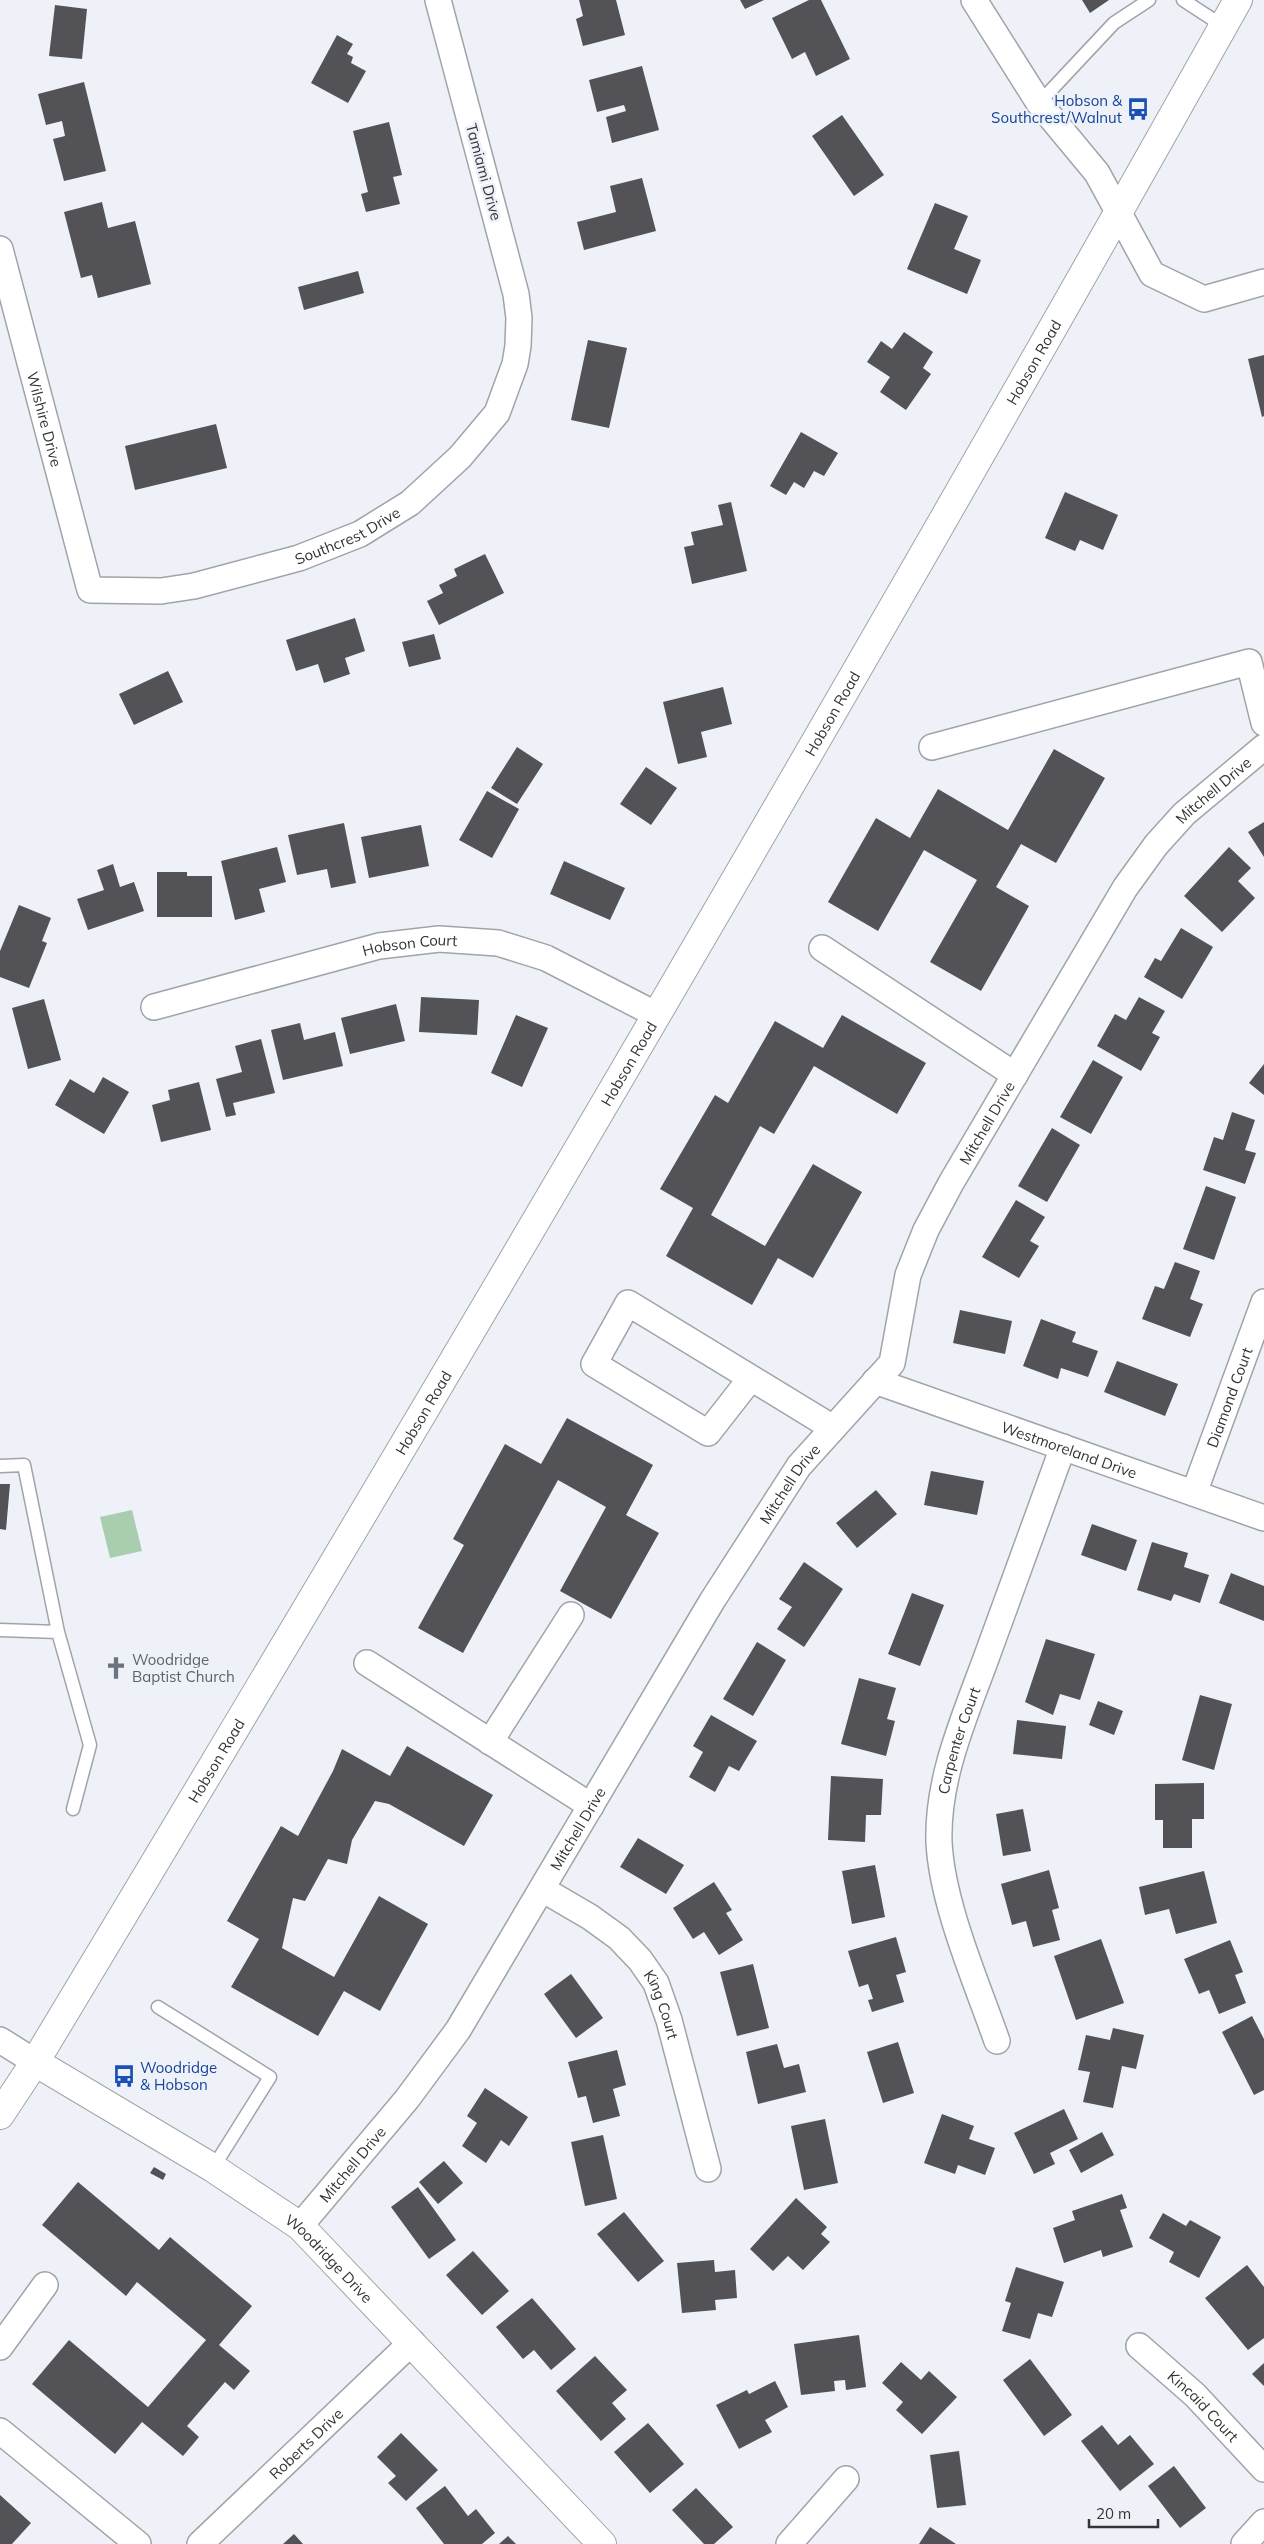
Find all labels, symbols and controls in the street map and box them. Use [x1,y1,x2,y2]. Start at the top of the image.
place label: Hobson & Southcrest/Walnut [991,91,1123,127]
bus stop icon: Hobson & Southcrest/Walnut [1125,96,1151,122]
street label: Tamiami Drive [462,121,506,223]
street label: Hobson Road [1002,316,1065,408]
street label: Wilshire Drive [23,370,67,469]
street label: Southcrest Drive [292,502,403,568]
street label: Hobson Road [800,668,864,759]
street label: Mitchell Drive [1171,752,1255,827]
street label: Hobson Court [360,929,458,960]
street label: Hobson Road [596,1018,660,1109]
street label: Mitchell Drive [955,1078,1019,1168]
street label: Diamond Court [1202,1344,1256,1450]
street label: Hobson Road [391,1367,455,1458]
street label: Westmoreland Drive [999,1417,1140,1482]
street label: Mitchell Drive [755,1440,824,1527]
place label: Woodridge Baptist Church [132,1650,235,1686]
church icon: Woodridge Baptist Church [103,1655,129,1681]
street label: Carpenter Court [933,1684,984,1796]
street label: Hobson Road [183,1715,248,1806]
street label: Mitchell Drive [545,1784,609,1874]
street label: King Court [640,1966,683,2041]
place label: Woodridge & Hobson [140,2058,217,2094]
bus stop icon: Woodridge & Hobson [111,2063,137,2089]
street label: Mitchell Drive [315,2122,390,2206]
street label: Woodridge Drive [282,2210,377,2306]
street label: Kincaid Court [1164,2366,1243,2445]
street label: Roberts Drive [265,2404,347,2483]
scale bar [1089,2496,1158,2528]
text: 20 m [1096,2504,1131,2523]

